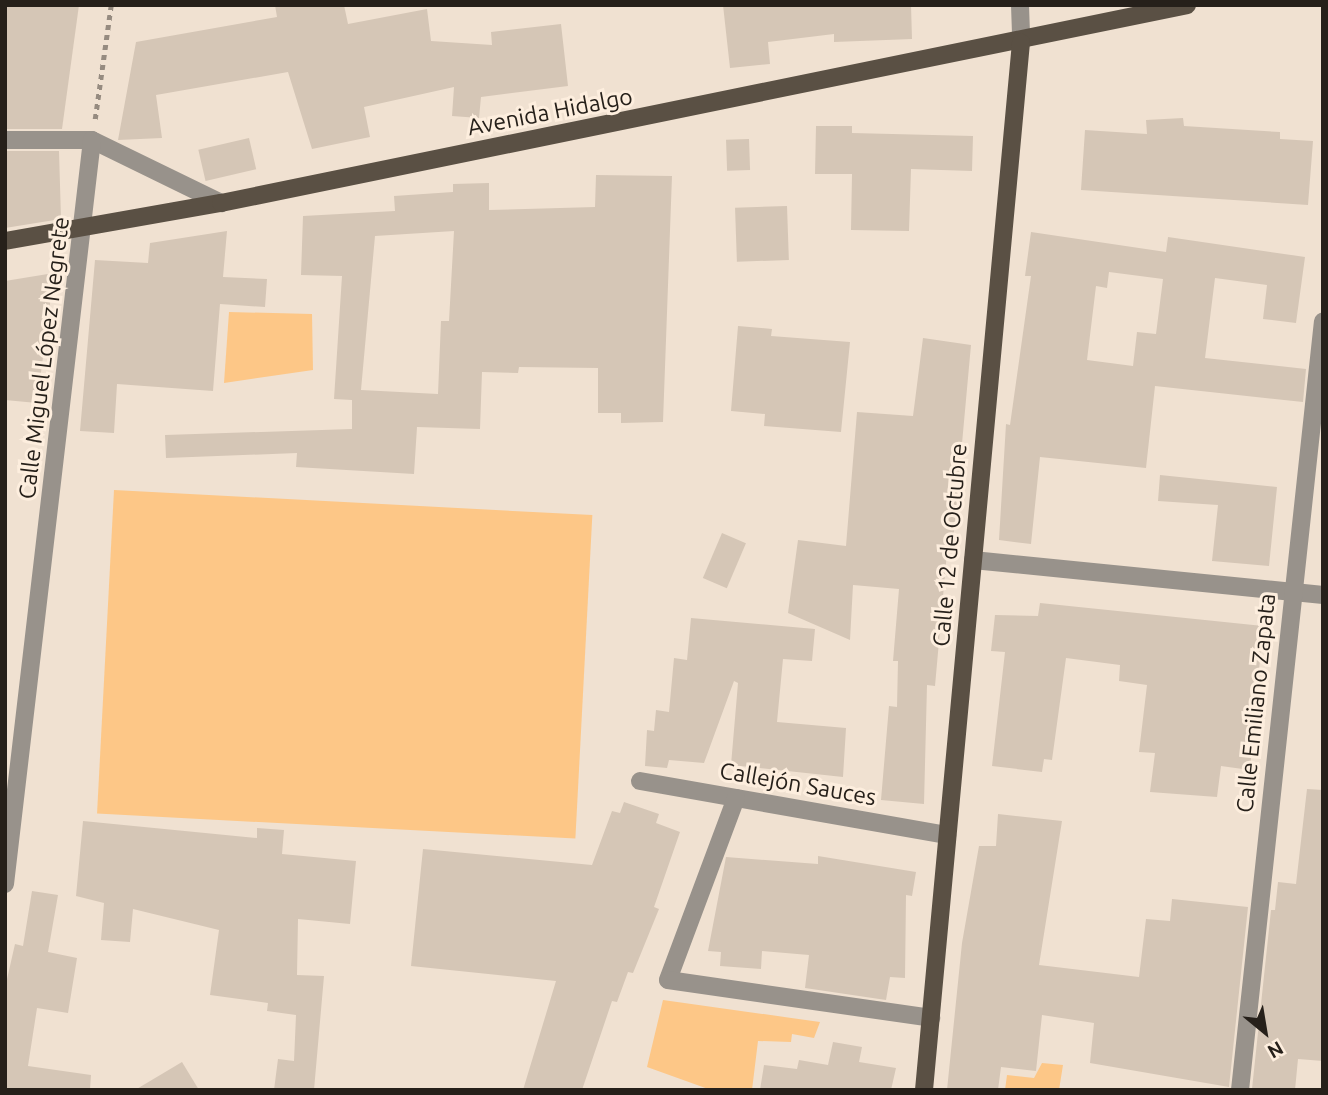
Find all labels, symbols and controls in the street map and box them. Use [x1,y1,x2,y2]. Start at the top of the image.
street label: Avenida Hidalgo [465,82,635,142]
street label: Calle Miguel López Negrete [13,215,75,501]
street label: Calle 12 de Octubre [927,442,973,648]
street label: Calle Emiliano Zapata [1231,592,1281,814]
street label: Callejón Sauces [718,757,878,811]
north arrow [1230,997,1300,1067]
text: N [1264,1037,1287,1063]

